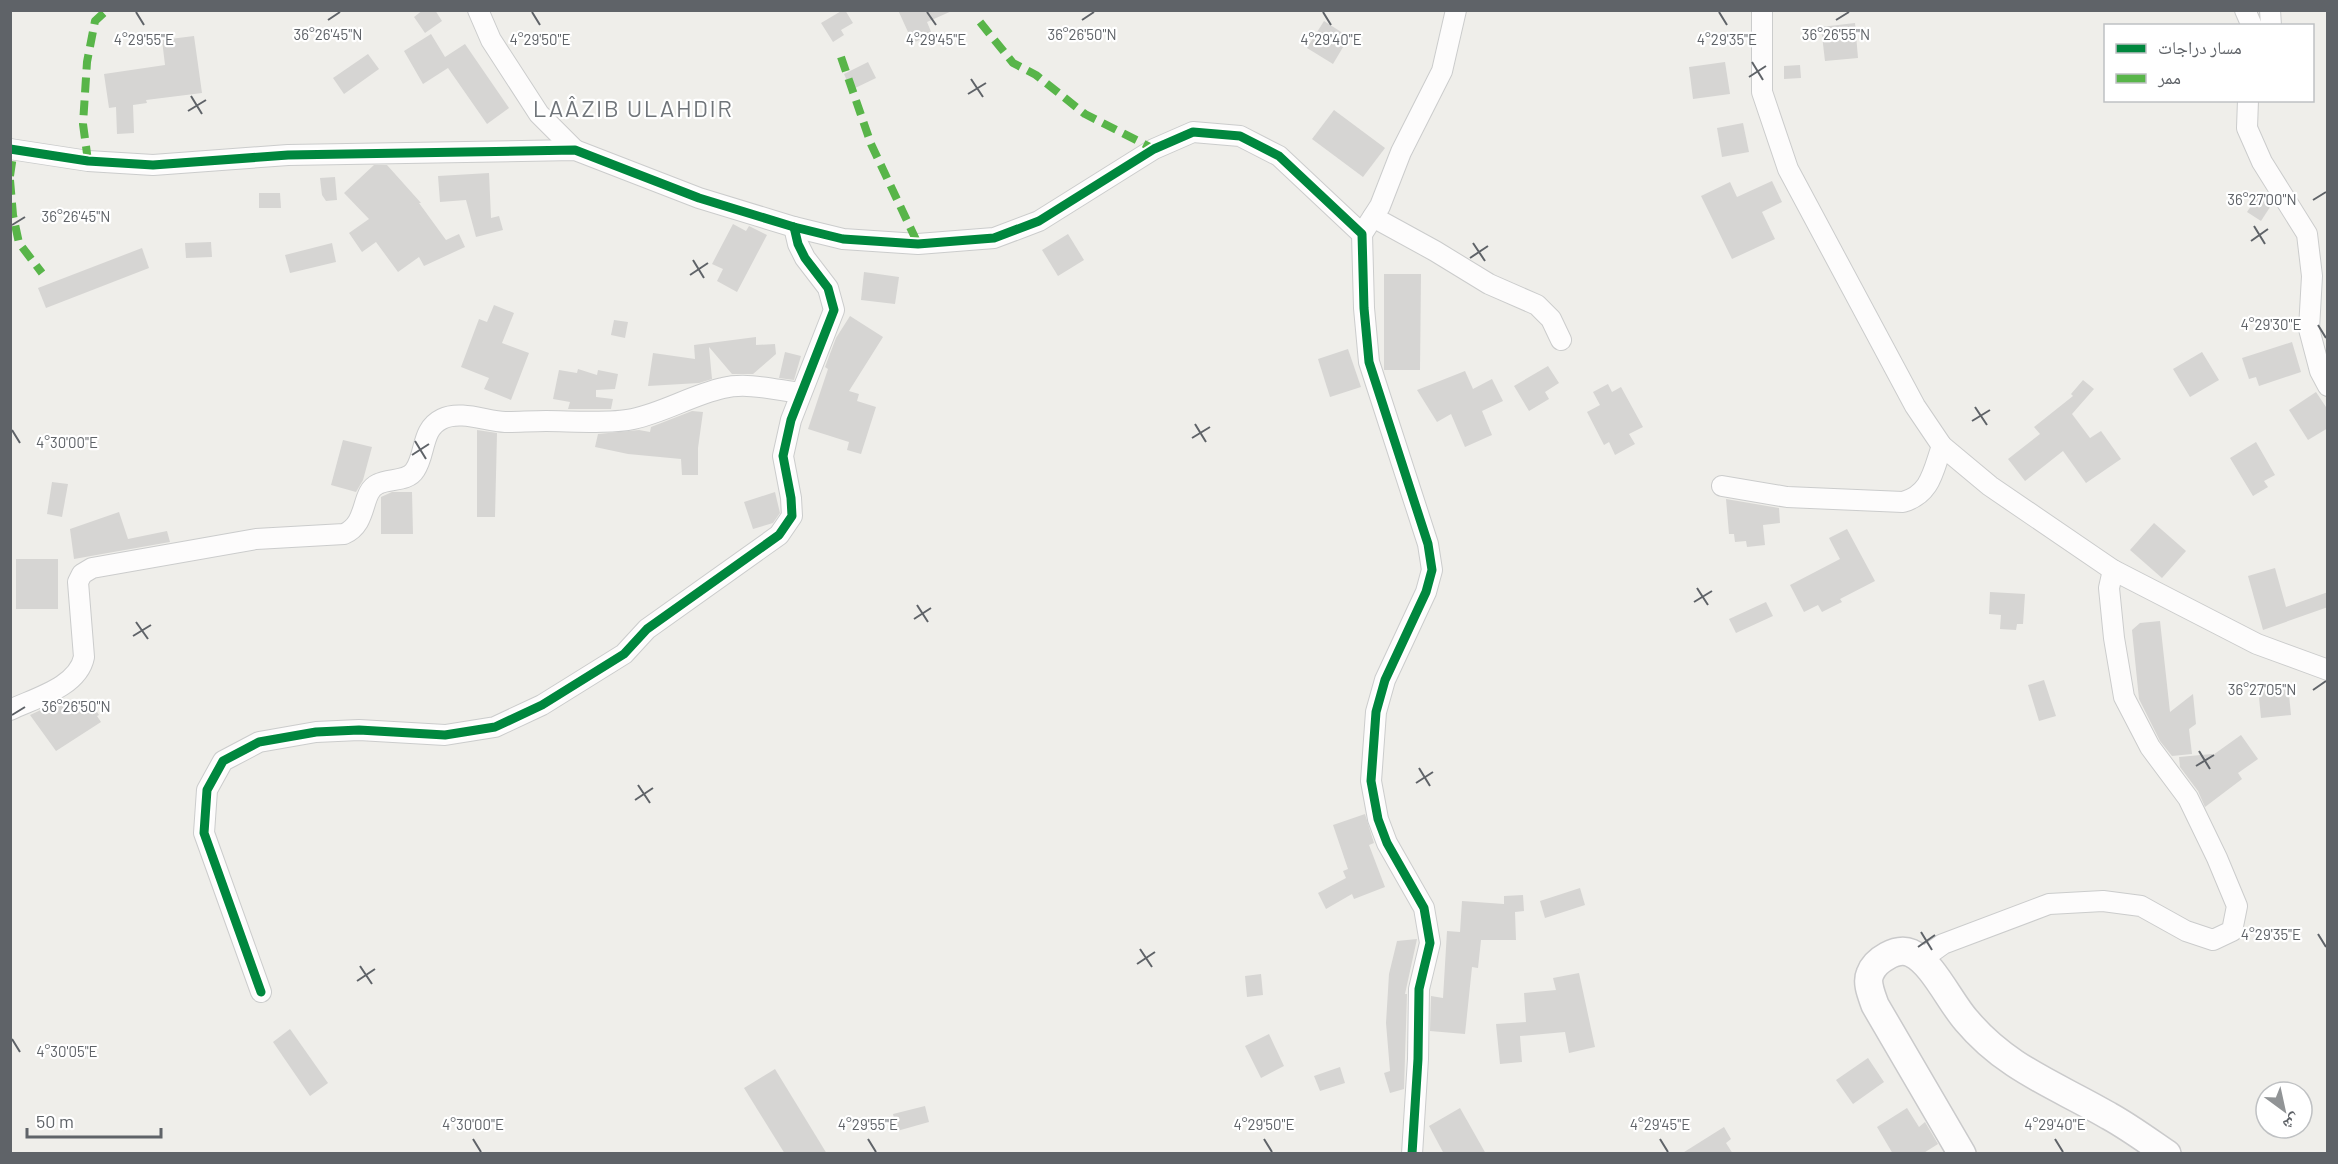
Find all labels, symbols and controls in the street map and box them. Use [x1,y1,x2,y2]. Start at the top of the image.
legend [2104,24,2314,102]
text: 36°26'45"N [294,25,362,43]
text: 36°26'50"N [1047,25,1117,43]
text: 36°26'55"N [1802,25,1870,43]
text: 4°29'55"E [114,30,174,48]
text: 4°29'50"E [509,30,571,48]
text: 4°29'45"E [906,30,966,48]
text: 4°29'40"E [1300,30,1362,48]
text: 4°29'35"E [1697,30,1757,48]
text: مسار دراجات [2158,36,2242,58]
text: ممر [2157,66,2181,88]
district label: LAÂZIB ULAHDIR [533,93,733,122]
text: 36°27'00"N [2227,190,2297,208]
text: 36°26'45"N [42,207,110,225]
text: 4°29'30"E [2240,315,2302,333]
text: 4°30'00"E [36,433,98,451]
text: 36°27'05"N [2228,680,2296,698]
text: 36°26'50"N [41,697,111,715]
text: 4°29'35"E [2241,925,2301,943]
text: 4°30'05"E [36,1042,98,1060]
north arrow [2254,1080,2314,1140]
scale bar [27,1101,160,1139]
text: 50 m [36,1110,74,1132]
text: ش [2280,1110,2305,1136]
text: 4°30'00"E [442,1115,504,1133]
text: 4°29'55"E [838,1115,898,1133]
text: 4°29'50"E [1233,1115,1295,1133]
text: 4°29'45"E [1630,1115,1690,1133]
text: 4°29'40"E [2024,1115,2086,1133]

